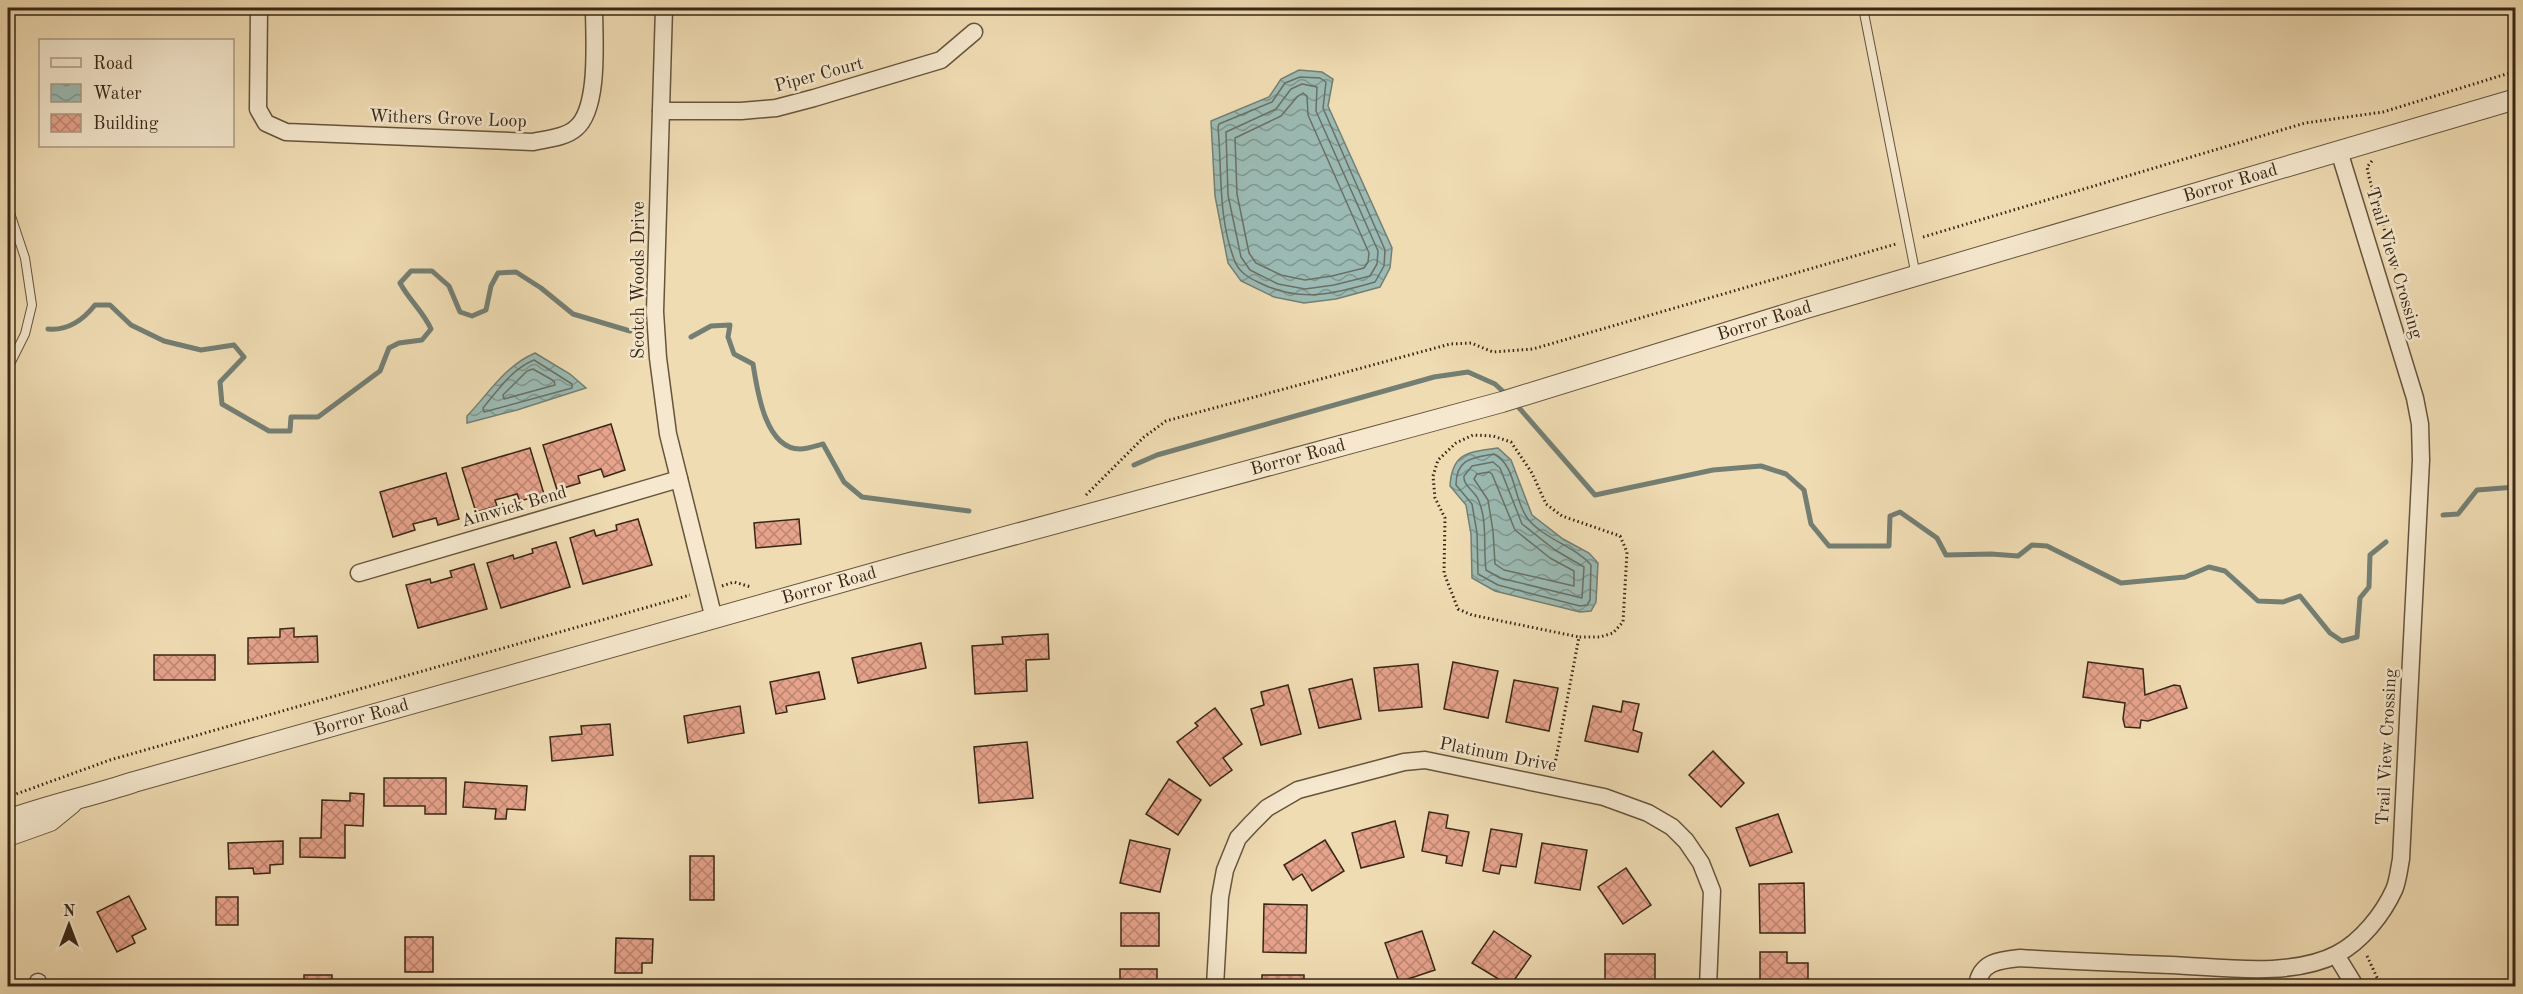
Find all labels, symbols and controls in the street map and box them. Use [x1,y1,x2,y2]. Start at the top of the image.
legend [39,39,234,147]
street label: Piper Court [773,54,865,96]
text: Road [93,55,133,73]
text: Water [93,85,142,103]
street label: Withers Grove Loop [369,107,527,131]
text: Building [93,115,159,133]
street label: Borror Road [2181,161,2280,206]
street label: Trail View Crossing [2362,185,2426,341]
street label: Scotch Woods Drive [630,201,648,359]
street label: Borror Road [1715,298,1814,344]
street label: Borror Road [1248,436,1347,479]
street label: Ainwick Bend [459,483,569,531]
street label: Borror Road [780,564,879,608]
street label: Trail View Crossing [2374,668,2400,826]
street label: Borror Road [312,696,411,740]
street label: Platinum Drive [1438,735,1558,775]
north arrow [39,895,99,955]
text: N [63,904,76,920]

